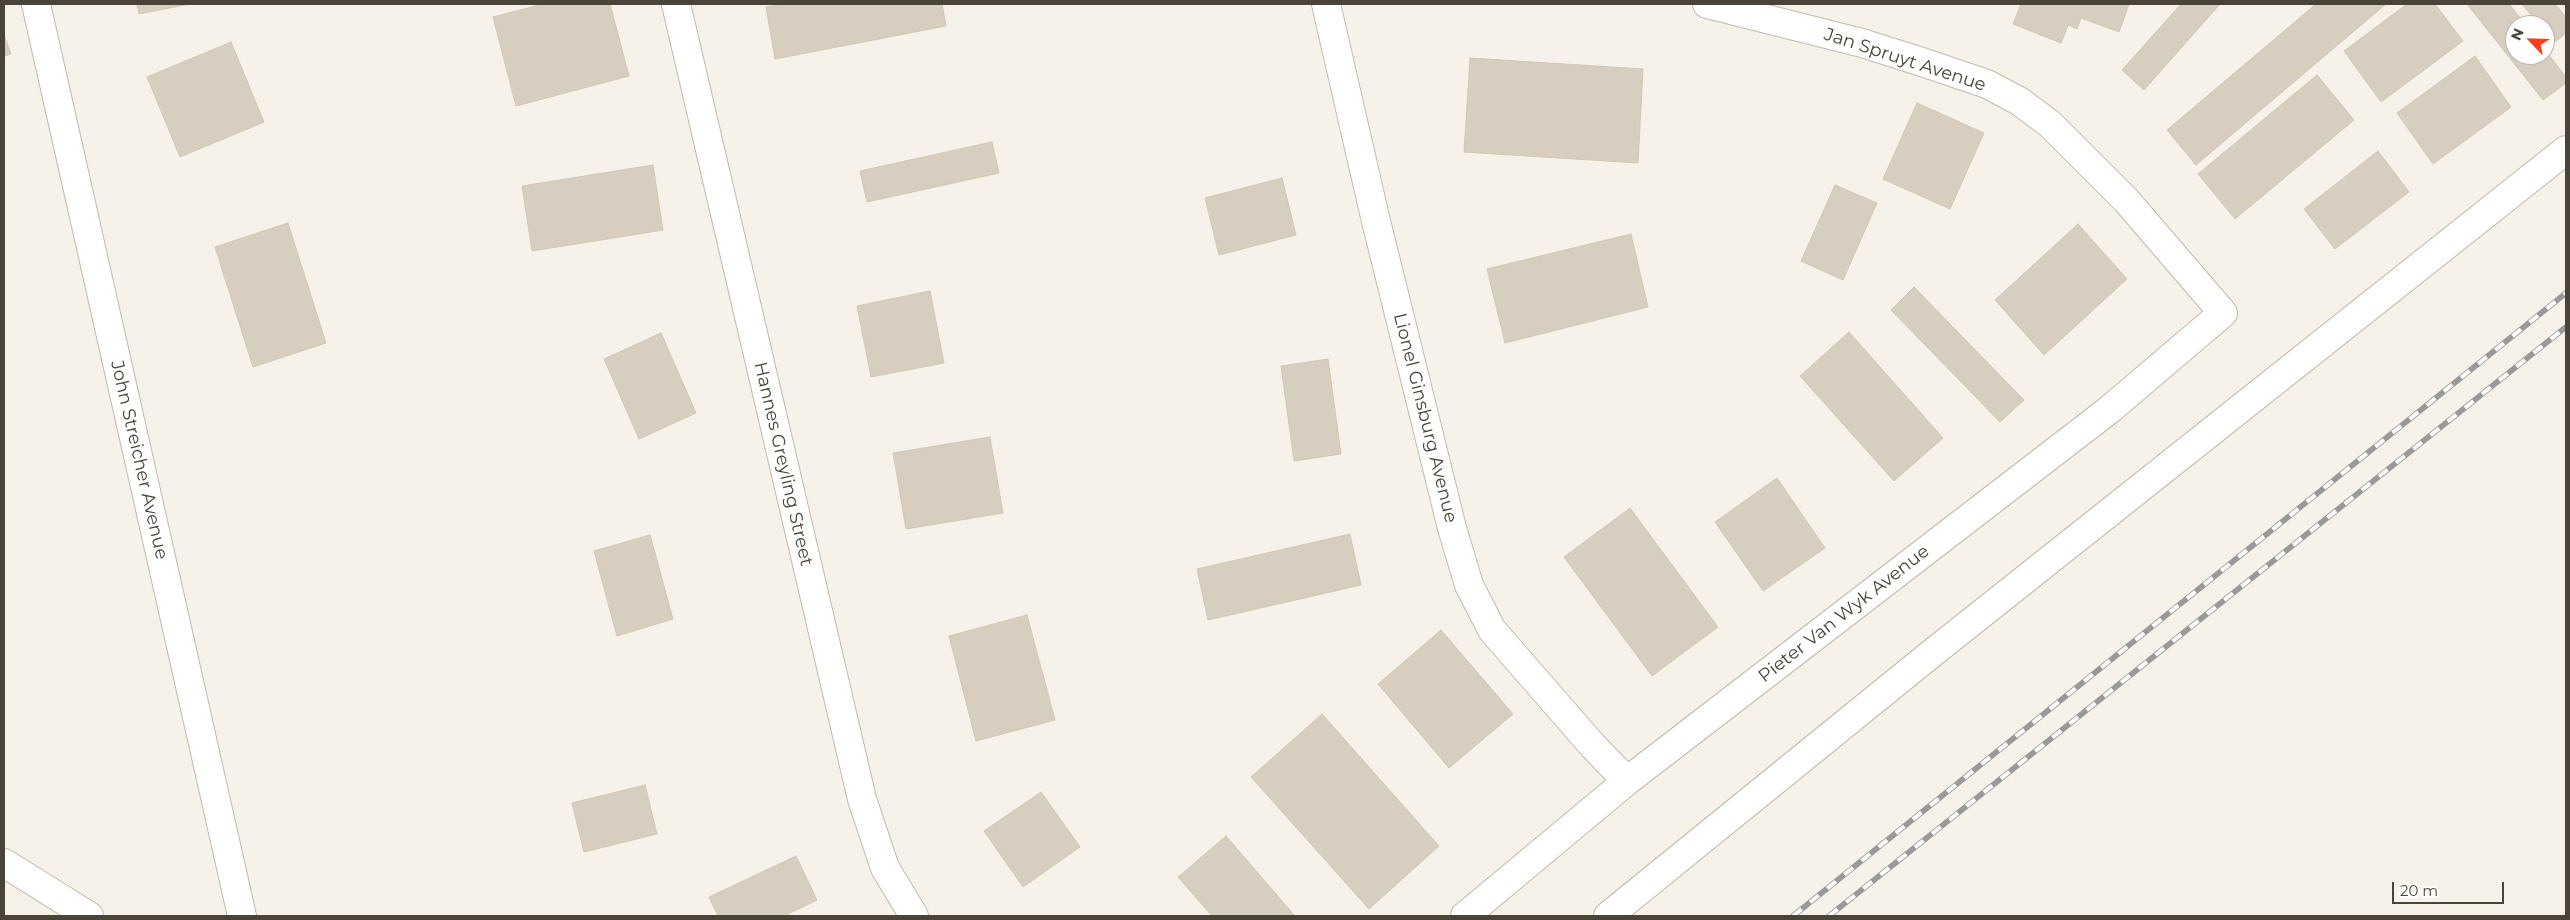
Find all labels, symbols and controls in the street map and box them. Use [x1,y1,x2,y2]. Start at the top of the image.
north arrow [2505,15,2555,65]
street label: Jan Spruyt Avenue [1821,24,1989,96]
text: N [2507,25,2528,43]
street label: Lionel Ginsburg Avenue [1388,311,1462,525]
street label: John Streicher Avenue [106,359,172,561]
street label: Hannes Greyling Street [749,360,817,568]
street label: Pieter Van Wyk Avenue [1754,541,1934,687]
scale bar [2395,872,2508,904]
text: 20 m [2400,881,2438,900]

